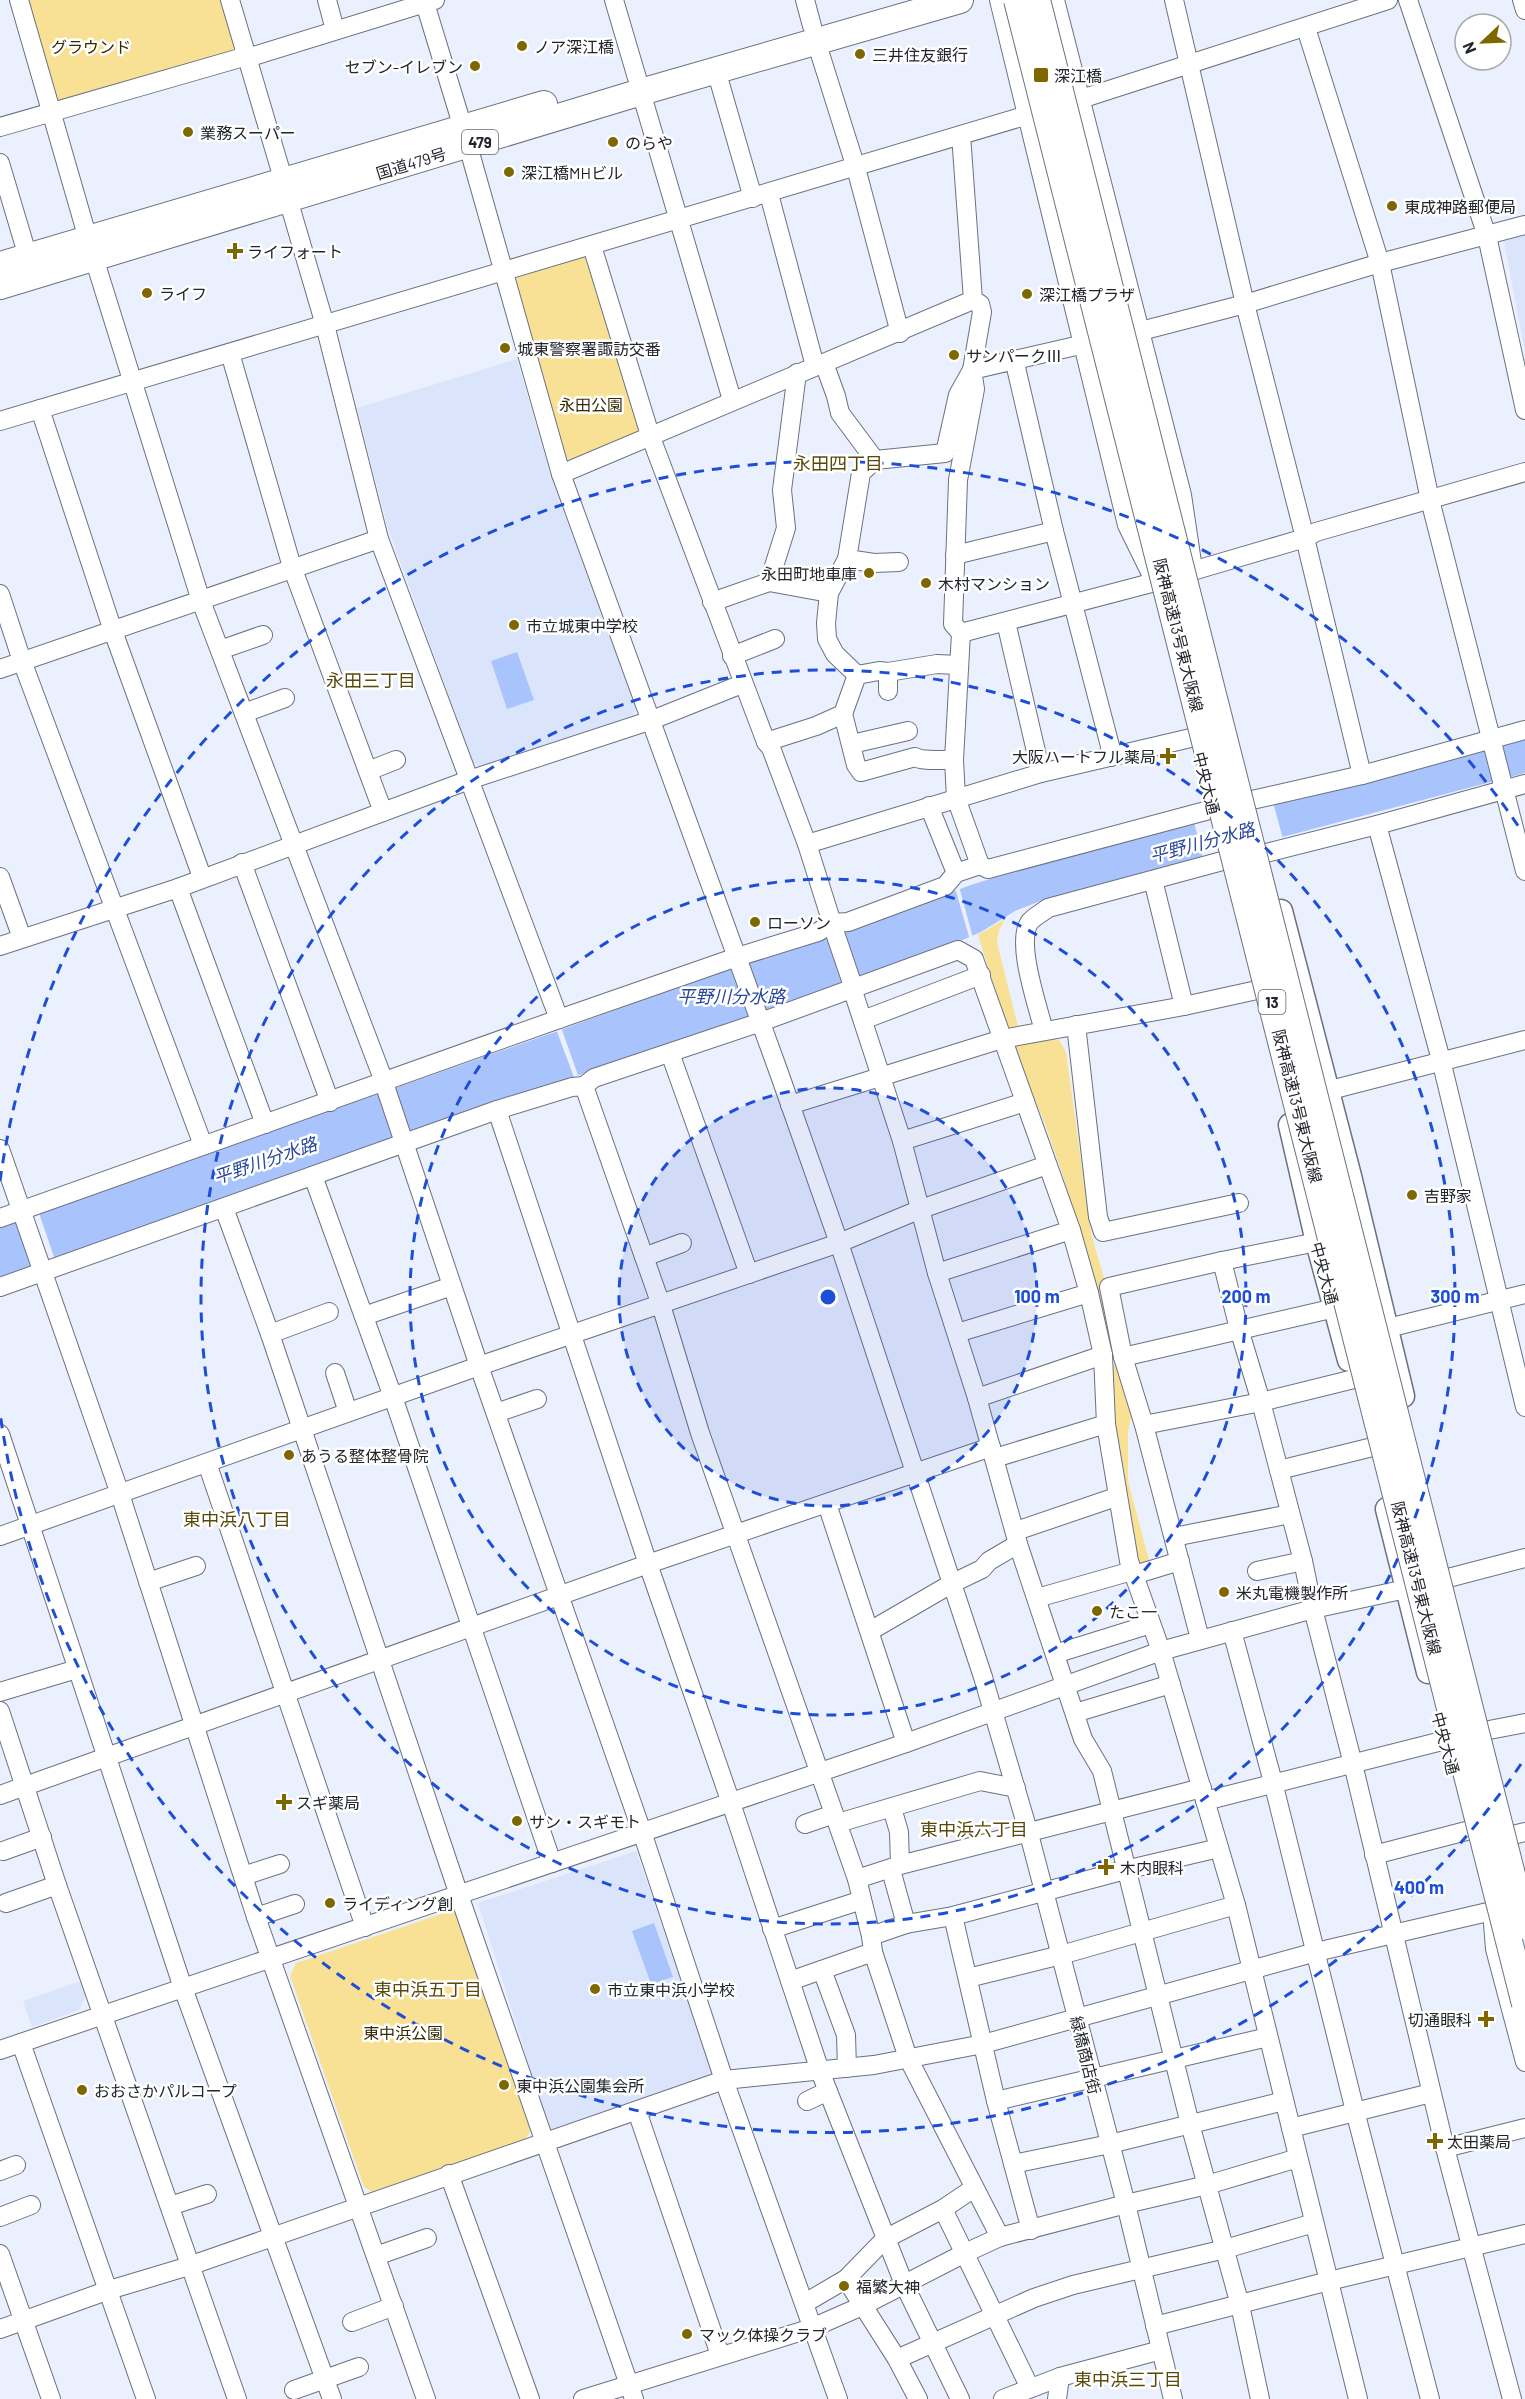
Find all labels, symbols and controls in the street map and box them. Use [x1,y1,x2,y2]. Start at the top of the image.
north arrow [1453,12,1513,72]
park label: グラウンド [51,37,131,56]
place label: ノア深江橋 [534,37,614,56]
marker: ノア深江橋 [515,39,529,53]
text: N [1458,39,1480,57]
place label: 三井住友銀行 [872,45,968,64]
marker: 三井住友銀行 [853,47,867,61]
place label: セブン-イレブン [345,57,463,76]
marker: セブン-イレブン [468,59,482,73]
marker: 深江橋 [1032,66,1050,84]
place label: 深江橋 [1054,66,1102,85]
place label: 業務スーパー [200,123,296,142]
marker: 業務スーパー [181,125,195,139]
road number: 479 [462,130,498,154]
place label: のらや [625,133,673,152]
marker: のらや [606,135,620,149]
street label: 国道479号 [374,143,448,183]
place label: 深江橋MHビル [521,163,623,182]
marker: 深江橋MHビル [502,165,516,179]
place label: 東成神路郵便局 [1404,197,1516,216]
marker: 東成神路郵便局 [1385,199,1399,213]
place label: ライフォート [247,242,343,261]
marker: ライフォート [228,244,242,258]
place label: ライフ [159,284,207,303]
place label: 深江橋プラザ [1039,285,1135,304]
marker: ライフ [140,286,154,300]
marker: 深江橋プラザ [1020,287,1034,301]
place label: 城東警察署諏訪交番 [517,339,661,358]
marker: 城東警察署諏訪交番 [498,341,512,355]
place label: サンパークⅢ [966,346,1062,365]
marker: サンパークⅢ [947,348,961,362]
park label: 永田公園 [559,395,623,414]
district label: 永田四丁目 [793,452,883,474]
street label: 阪神高速13号東大阪線 [1151,556,1207,714]
place label: 永田町地車庫 [761,564,857,583]
marker: 永田町地車庫 [862,566,876,580]
place label: 木村マンション [938,574,1050,593]
marker: 木村マンション [919,576,933,590]
place label: 市立城東中学校 [526,616,638,635]
marker: 市立城東中学校 [507,618,521,632]
district label: 永田三丁目 [326,669,416,691]
place label: 大阪ハートフル薬局 [1012,747,1156,766]
marker: 大阪ハートフル薬局 [1161,749,1175,763]
street label: 中央大通 [1190,750,1224,816]
water label: 平野川分水路 [1147,817,1259,867]
place label: ローソン [767,913,831,932]
marker: ローソン [748,915,762,929]
water label: 平野川分水路 [677,985,787,1007]
road number: 13 [1258,990,1286,1014]
street label: 阪神高速13号東大阪線 [1270,1027,1326,1185]
water label: 平野川分水路 [210,1131,322,1188]
place label: 吉野家 [1424,1186,1472,1205]
marker: 吉野家 [1405,1188,1419,1202]
street label: 中央大通 [1308,1240,1342,1306]
text: 100 m [1014,1285,1060,1307]
text: 200 m [1221,1285,1271,1307]
text: 300 m [1431,1285,1479,1307]
centre of rings [818,1287,838,1307]
place label: あうる整体整骨院 [301,1446,429,1465]
marker: あうる整体整骨院 [282,1448,296,1462]
street label: 阪神高速13号東大阪線 [1389,1499,1445,1657]
district label: 東中浜八丁目 [183,1508,291,1530]
place label: 米丸電機製作所 [1236,1583,1348,1602]
marker: 米丸電機製作所 [1217,1585,1231,1599]
place label: たこ一 [1109,1602,1157,1621]
marker: たこ一 [1090,1604,1104,1618]
street label: 中央大通 [1429,1710,1463,1776]
place label: スギ薬局 [296,1793,360,1812]
marker: スギ薬局 [277,1795,291,1809]
place label: サン・スギモト [529,1812,641,1831]
marker: サン・スギモト [510,1814,524,1828]
district label: 東中浜六丁目 [920,1818,1028,1840]
marker: 木内眼科 [1097,1858,1115,1876]
place label: 木内眼科 [1120,1858,1184,1877]
text: 400 m [1394,1876,1444,1898]
place label: ライディング創 [342,1894,453,1913]
marker: ライディング創 [323,1896,337,1910]
district label: 東中浜五丁目 [374,1978,482,2000]
place label: 市立東中浜小学校 [607,1980,735,1999]
marker: 市立東中浜小学校 [588,1982,602,1996]
place label: 切通眼科 [1408,2010,1472,2029]
marker: 切通眼科 [1477,2010,1495,2028]
street label: 緑橋商店街 [1067,2014,1105,2096]
park label: 東中浜公園 [363,2023,443,2042]
place label: 東中浜公園集会所 [516,2076,644,2095]
marker: 東中浜公園集会所 [497,2078,511,2092]
place label: おおさかパルコープ [94,2081,237,2100]
marker: おおさかパルコープ [75,2083,89,2097]
place label: 太田薬局 [1447,2132,1511,2151]
marker: 太田薬局 [1428,2134,1442,2148]
place label: 福繁大神 [856,2277,920,2296]
marker: 福繁大神 [837,2279,851,2293]
place label: マック体操クラブ [699,2325,827,2344]
marker: マック体操クラブ [680,2327,694,2341]
district label: 東中浜三丁目 [1074,2368,1182,2390]

